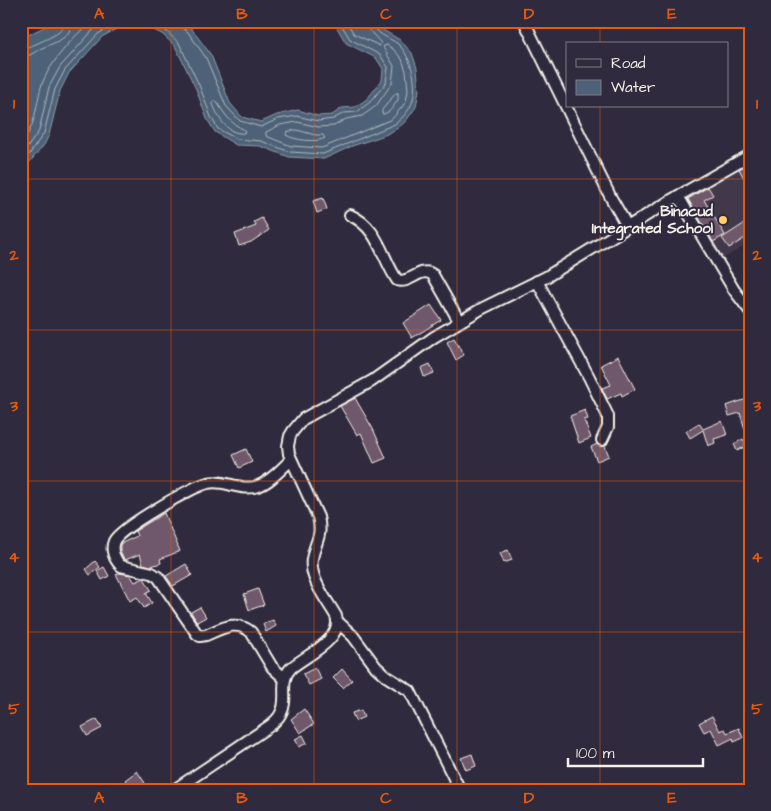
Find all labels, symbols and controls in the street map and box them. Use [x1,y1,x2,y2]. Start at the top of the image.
text: A [94,3,105,25]
text: B [236,3,248,25]
text: C [380,3,392,25]
text: D [524,3,535,25]
text: E [667,3,677,25]
legend [566,42,728,108]
text: Road [611,53,646,74]
text: Water [611,77,655,98]
text: 1 [13,93,16,115]
text: 1 [756,93,759,115]
place label: Binacud Integrated School [592,201,714,241]
marker: Binacud Integrated School [717,214,729,226]
text: 2 [8,244,19,266]
text: 2 [751,244,762,266]
text: 3 [9,395,19,417]
text: 3 [752,395,762,417]
text: 4 [9,546,20,568]
text: 4 [752,546,763,568]
text: 5 [8,698,20,720]
text: 5 [751,698,763,720]
scale bar [568,736,704,768]
text: 100 m [576,743,615,764]
text: A [94,787,105,809]
text: B [236,787,248,809]
text: C [380,787,392,809]
text: D [524,787,535,809]
text: E [667,787,677,809]

